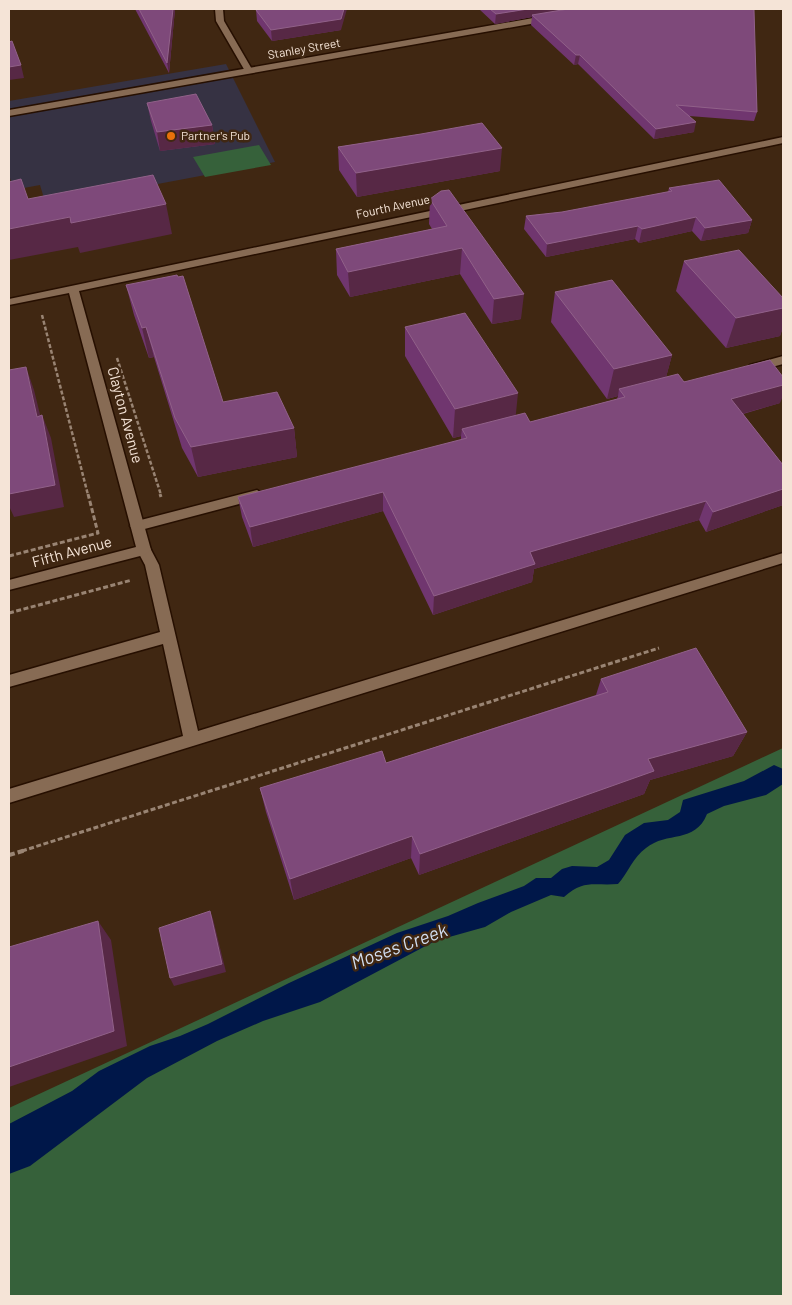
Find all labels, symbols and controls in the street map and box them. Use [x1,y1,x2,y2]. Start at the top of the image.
street label: Stanley Street [266,35,341,61]
place label: Partner's Pub [181,128,250,142]
marker: Partner's Pub [165,130,177,142]
street label: Fourth Avenue [355,191,431,221]
street label: Clayton Avenue [104,364,147,465]
street label: Fifth Avenue [30,532,114,570]
water label: Moses Creek [347,917,451,974]

